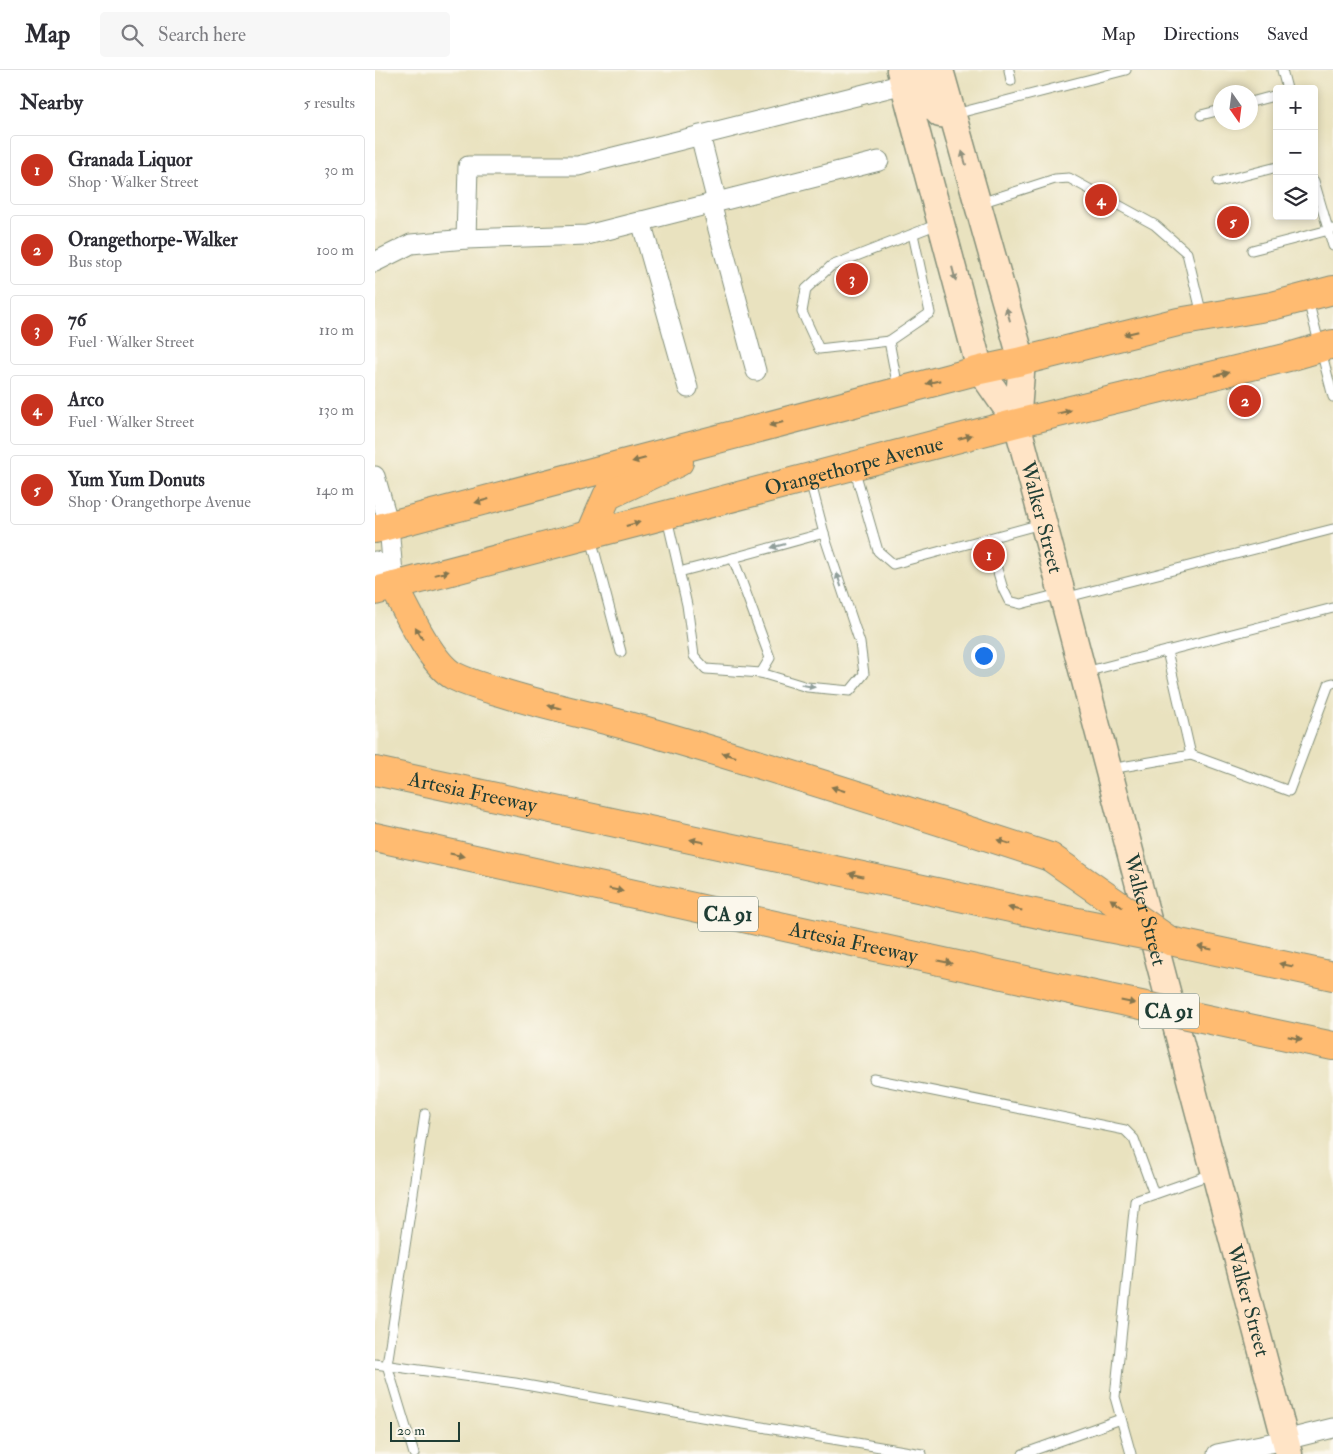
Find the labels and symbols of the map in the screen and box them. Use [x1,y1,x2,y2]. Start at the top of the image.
north arrow [1213,85,1258,130]
one-way arrow [960,150,968,165]
pin: 4 [1085,181,1117,219]
pin: 5 [1217,203,1249,241]
pin: 3 [836,260,868,298]
one-way arrow [950,267,958,282]
one-way arrow [1004,307,1012,322]
one-way arrow [1123,329,1138,337]
one-way arrow [1215,370,1230,378]
one-way arrow [925,378,940,386]
pin: 2 [1229,382,1261,420]
one-way arrow [1057,408,1072,416]
one-way arrow [768,420,783,428]
street label: Orangethorpe Avenue [762,430,947,503]
one-way arrow [958,433,973,441]
one-way arrow [631,456,646,464]
street label: Walker Street [1013,457,1069,577]
one-way arrow [474,497,489,505]
one-way arrow [625,520,640,528]
pin: 1 [973,536,1005,574]
one-way arrow [771,542,786,550]
one-way arrow [434,569,449,577]
one-way arrow [835,572,842,587]
one-way arrow [414,626,423,639]
your location [971,643,997,669]
one-way arrow [800,683,816,691]
one-way arrow [547,703,563,711]
one-way arrow [721,750,736,758]
street label: Artesia Freeway [405,765,540,820]
one-way arrow [831,784,846,792]
one-way arrow [689,836,705,844]
one-way arrow [996,838,1011,845]
street label: Walker Street [1117,850,1173,969]
one-way arrow [449,851,464,859]
one-way arrow [848,871,863,879]
one-way arrow [608,886,623,894]
road number: CA 91 [698,896,758,932]
one-way arrow [1109,898,1123,908]
one-way arrow [1007,905,1022,913]
street label: Artesia Freeway [786,915,921,970]
one-way arrow [1197,944,1212,952]
one-way arrow [938,959,954,967]
one-way arrow [1277,961,1293,969]
road number: CA 91 [1139,994,1199,1028]
one-way arrow [1120,999,1136,1007]
one-way arrow [1288,1034,1303,1042]
street label: Walker Street [1220,1241,1276,1360]
scale bar [390,1419,460,1442]

